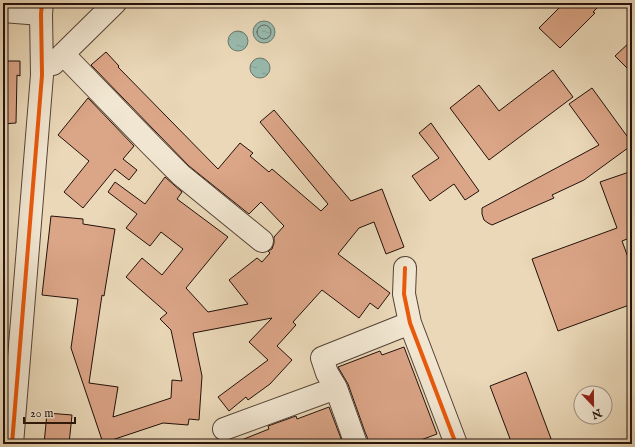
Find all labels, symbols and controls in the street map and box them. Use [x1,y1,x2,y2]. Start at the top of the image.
north arrow [573,385,613,425]
scale bar [24,399,75,425]
text: N [589,405,604,422]
text: 20 m [30,406,53,421]

